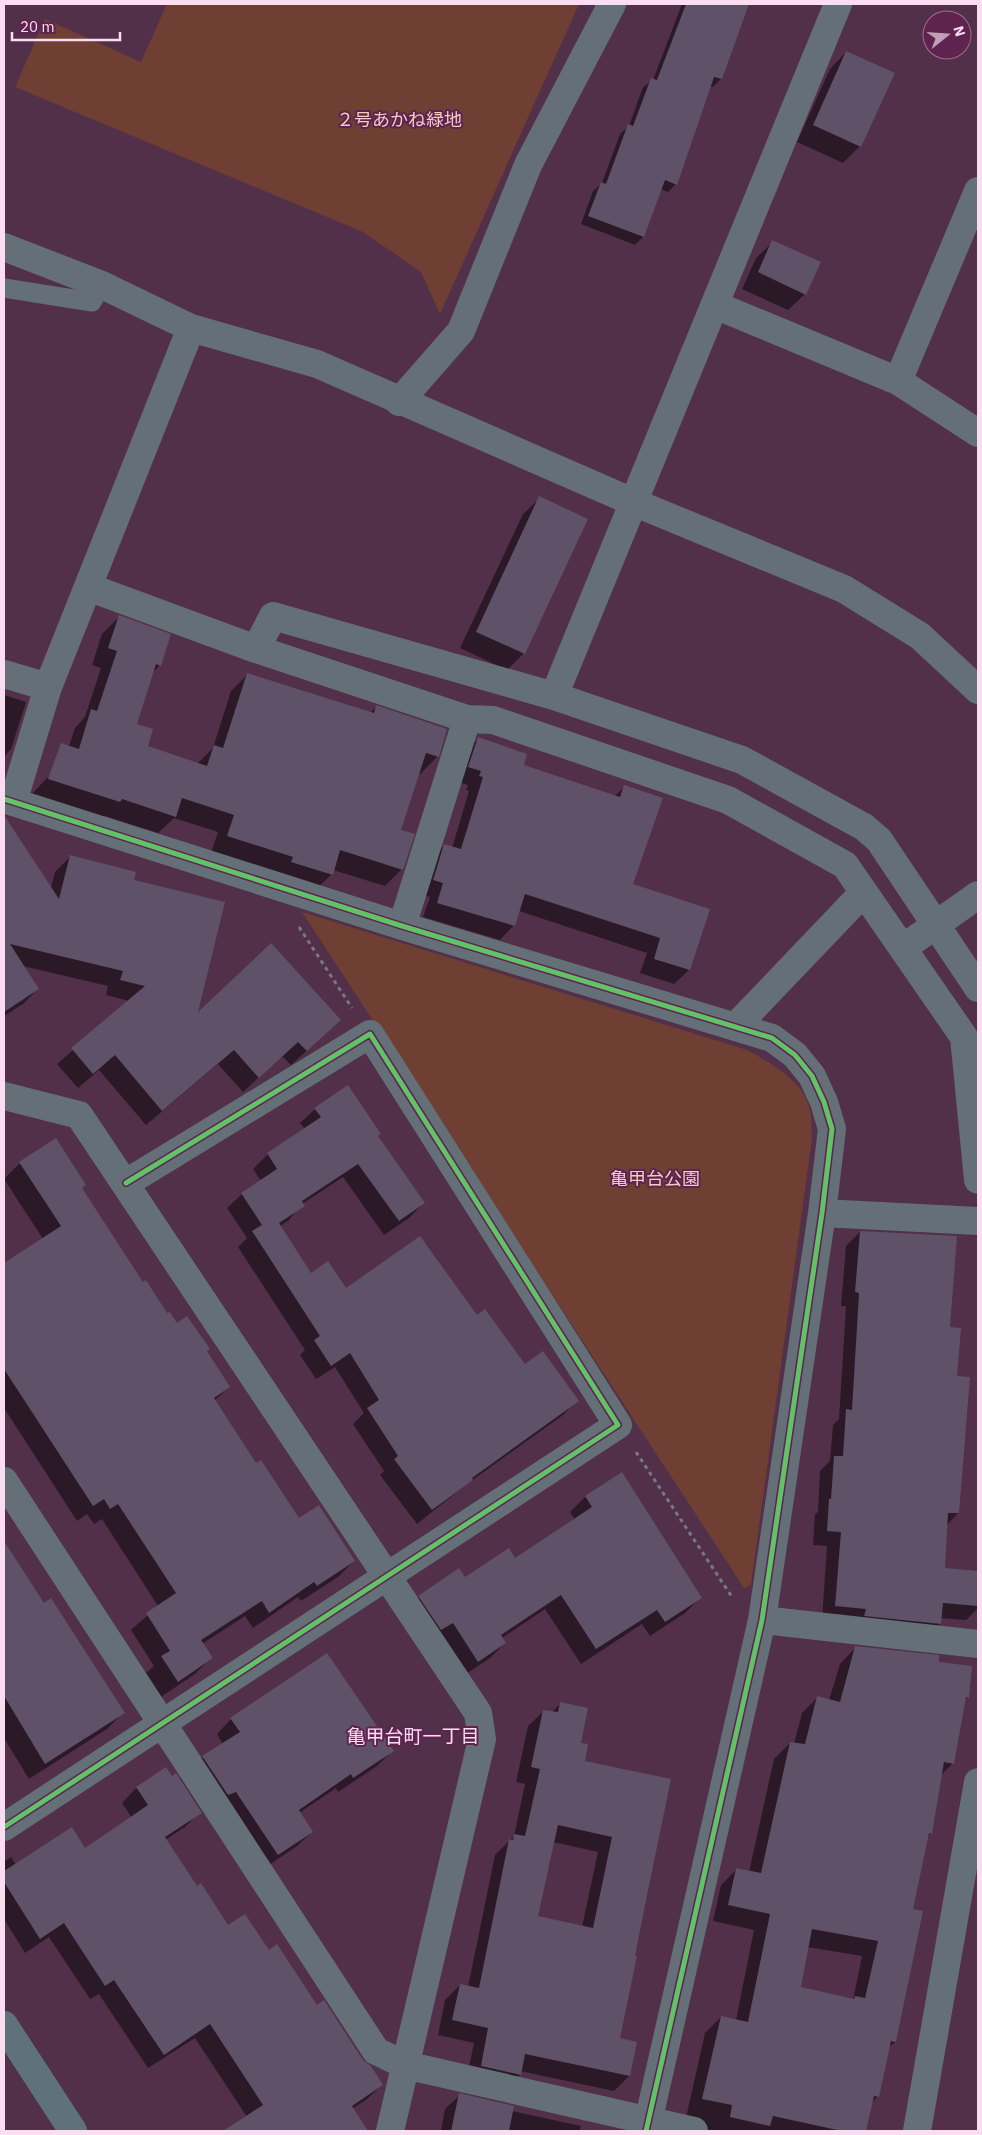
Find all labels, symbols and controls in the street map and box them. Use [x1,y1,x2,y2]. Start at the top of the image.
scale bar [12,10,120,42]
north arrow [922,10,972,60]
text: 20 m [20,17,55,36]
text: N [949,24,970,39]
park label: ２号あかね緑地 [336,108,462,131]
park label: 亀甲台公園 [610,1167,700,1190]
district label: 亀甲台町一丁目 [346,1724,480,1748]

